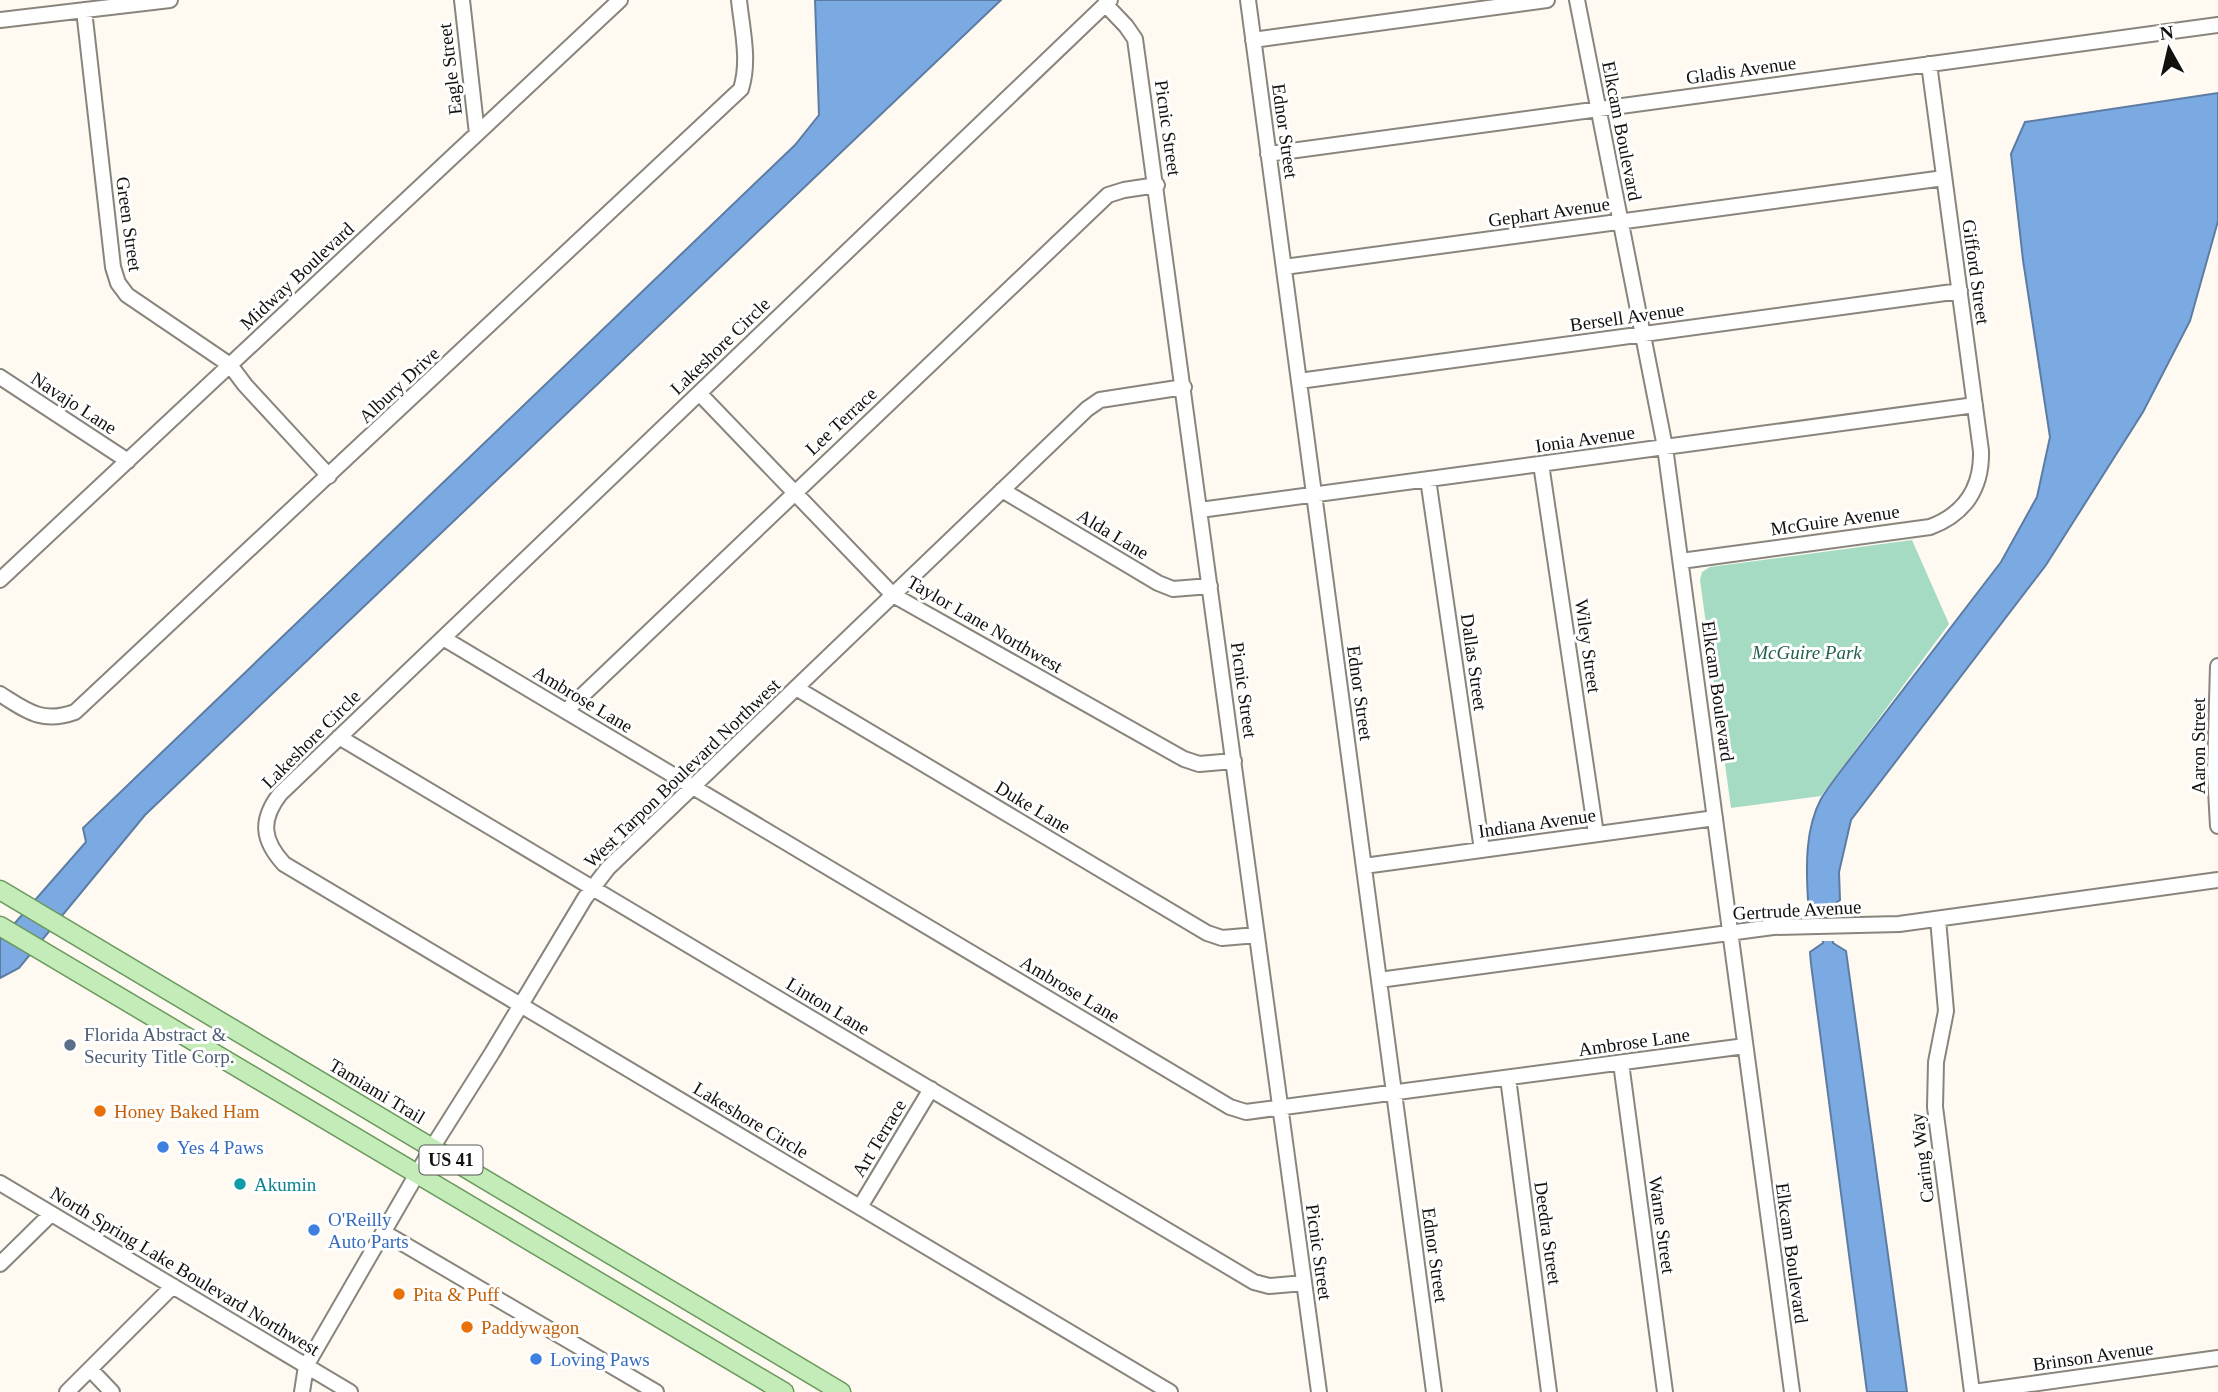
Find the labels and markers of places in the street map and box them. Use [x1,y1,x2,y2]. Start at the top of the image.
place label: Florida Abstract & Security Title Corp. [84,1024,234,1067]
marker: Florida Abstract & Security Title Corp. [62,1037,78,1053]
place label: Honey Baked Ham [114,1101,260,1122]
marker: Honey Baked Ham [92,1103,108,1119]
place label: Yes 4 Paws [177,1137,264,1158]
marker: Yes 4 Paws [155,1139,171,1155]
place label: Akumin [254,1174,317,1195]
marker: Akumin [232,1176,248,1192]
place label: O'Reilly Auto Parts [328,1209,409,1252]
marker: O'Reilly Auto Parts [306,1222,322,1238]
place label: Pita & Puff [413,1284,500,1305]
marker: Pita & Puff [391,1286,407,1302]
place label: Paddywagon [481,1317,580,1338]
marker: Paddywagon [459,1319,475,1335]
place label: Loving Paws [550,1349,650,1370]
marker: Loving Paws [528,1351,544,1367]

